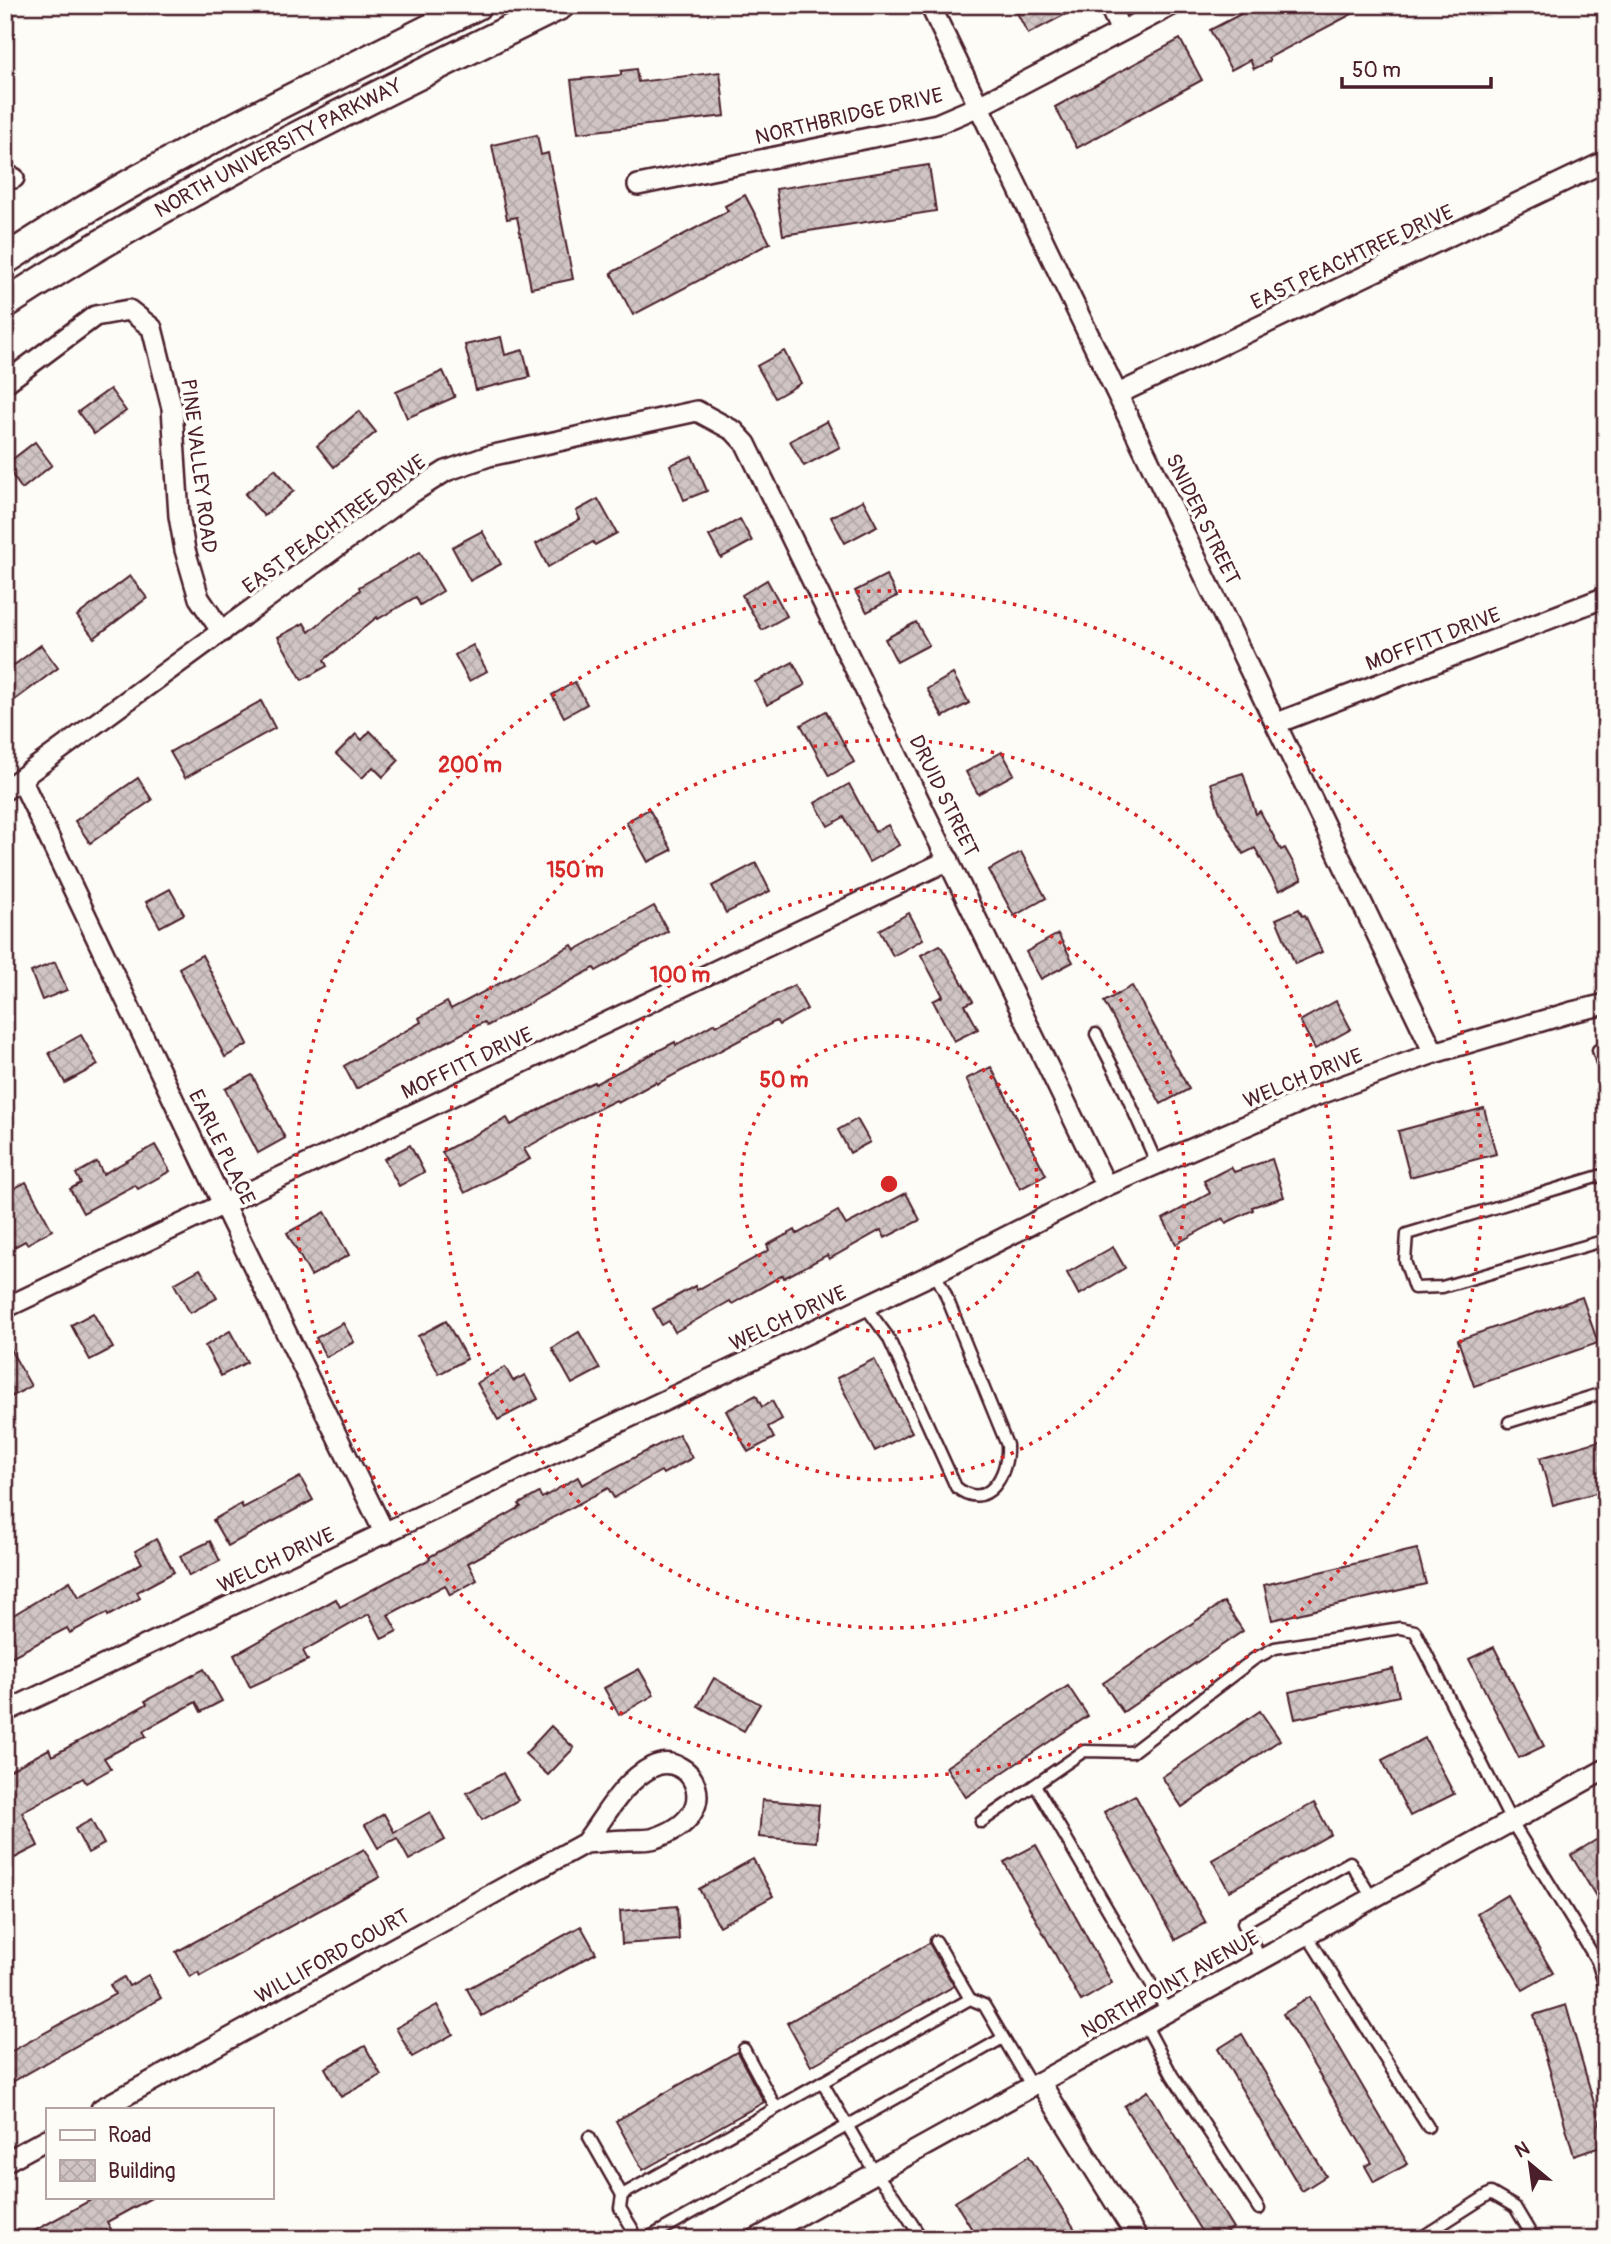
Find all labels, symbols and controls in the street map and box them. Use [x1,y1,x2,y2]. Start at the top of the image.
scale bar [1342,46,1490,90]
text: 50 m [1352,57,1401,84]
street label: NORTH UNIVERSITY PARKWAY [150,72,407,224]
street label: NORTHBRIDGE DRIVE [753,82,946,151]
street label: EAST PEACHTREE DRIVE [1247,199,1458,316]
street label: PINE VALLEY ROAD [174,377,223,555]
street label: EAST PEACHTREE DRIVE [237,449,431,600]
street label: SNIDER STREET [1159,449,1246,590]
street label: MOFFITT DRIVE [1362,601,1505,678]
street label: DRUID STREET [902,731,985,862]
text: 200 m [438,752,502,779]
text: 150 m [546,857,604,884]
text: 100 m [650,962,710,989]
street label: MOFFITT DRIVE [397,1021,537,1106]
street label: WELCH DRIVE [1240,1042,1367,1115]
text: 50 m [760,1067,809,1094]
street label: EARLE PLACE [182,1085,261,1209]
centre of rings [877,1172,901,1196]
street label: WELCH DRIVE [725,1280,851,1357]
street label: WELCH DRIVE [213,1522,339,1599]
street label: WILLIFORD COURT [250,1903,415,2010]
street label: NORTHPOINT AVENUE [1076,1924,1264,2045]
legend [46,2108,273,2198]
text: Road [108,2122,152,2149]
north arrow [1496,2128,1566,2198]
text: N [1511,2136,1534,2164]
text: Building [108,2158,175,2185]

